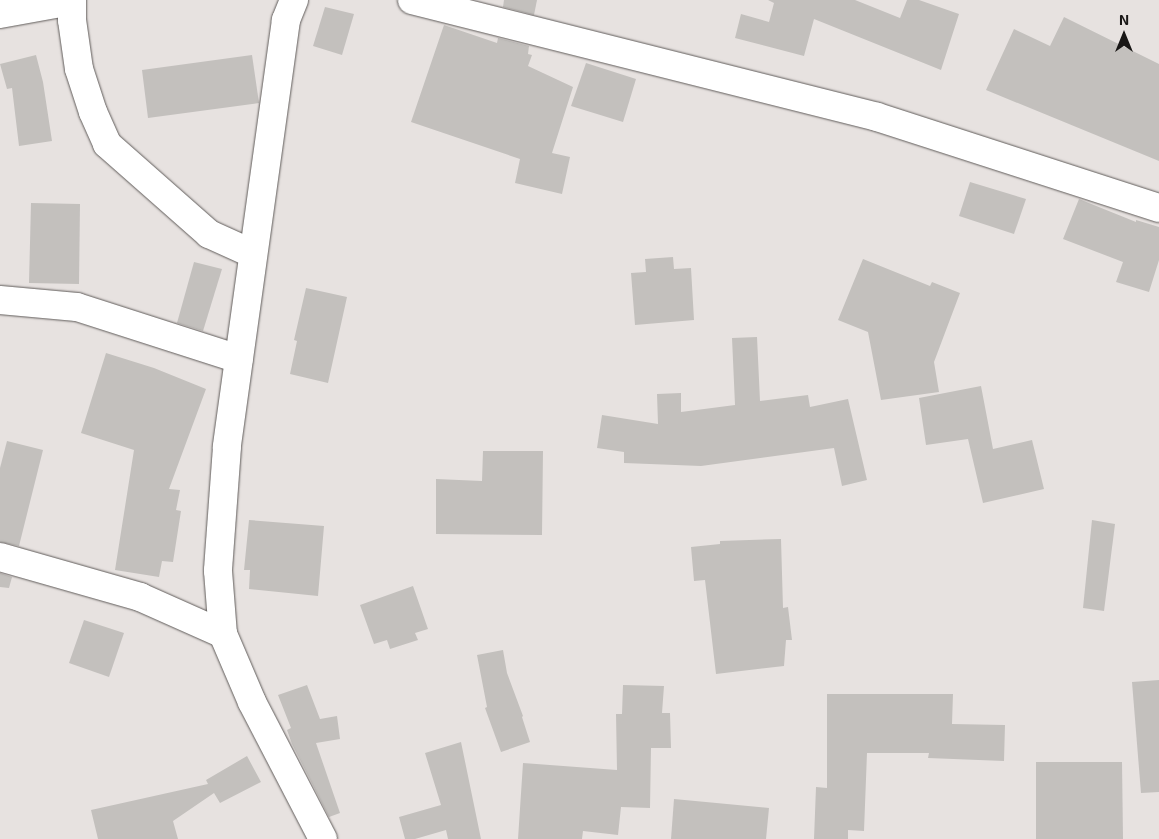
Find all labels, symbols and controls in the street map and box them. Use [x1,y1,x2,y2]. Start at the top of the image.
north arrow [1099,10,1149,60]
text: N [1119,11,1129,28]

